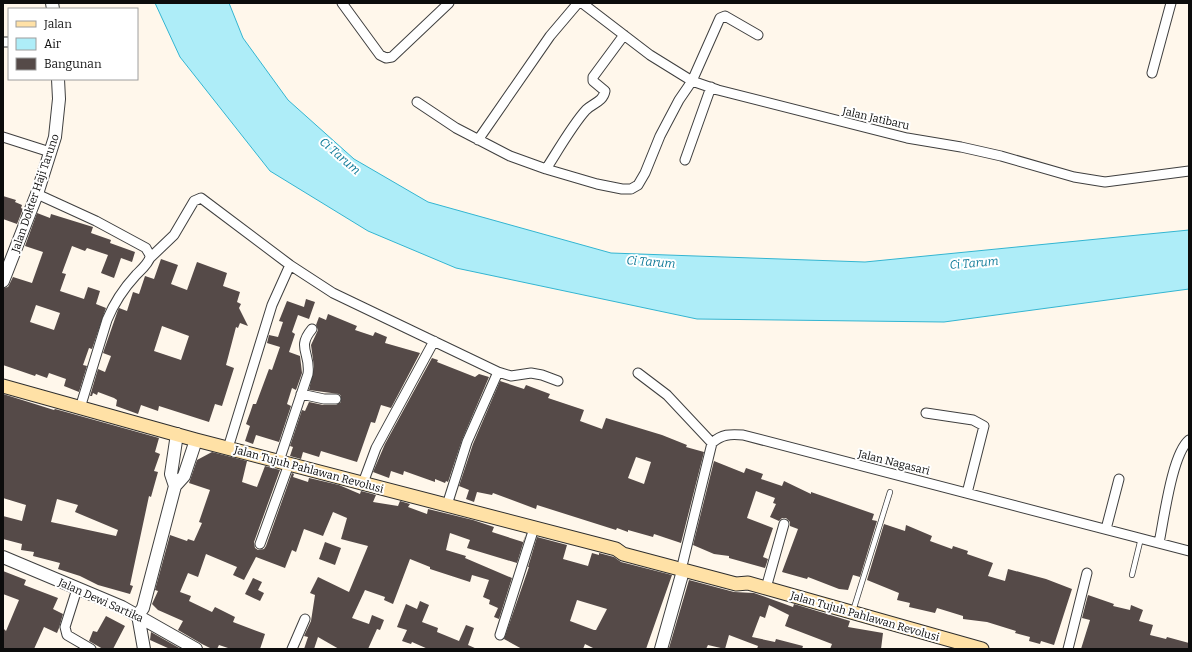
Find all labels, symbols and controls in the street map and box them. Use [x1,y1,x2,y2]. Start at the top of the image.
legend [8,8,138,80]
text: Jalan [43,17,72,31]
text: Air [44,37,62,51]
text: Bangunan [44,57,102,71]
street label: Jalan Jatibaru [840,104,911,133]
street label: Jalan Dokter Haji Taruno [9,132,62,255]
water label: Ci Tarum [317,135,363,177]
water label: Ci Tarum [626,253,676,271]
water label: Ci Tarum [949,254,999,272]
street label: Jalan Tujuh Pahlawan Revolusi [232,443,386,496]
street label: Jalan Nagasari [856,447,932,478]
street label: Jalan Dewi Sartika [55,575,145,625]
street label: Jalan Tujuh Pahlawan Revolusi [788,589,942,644]

